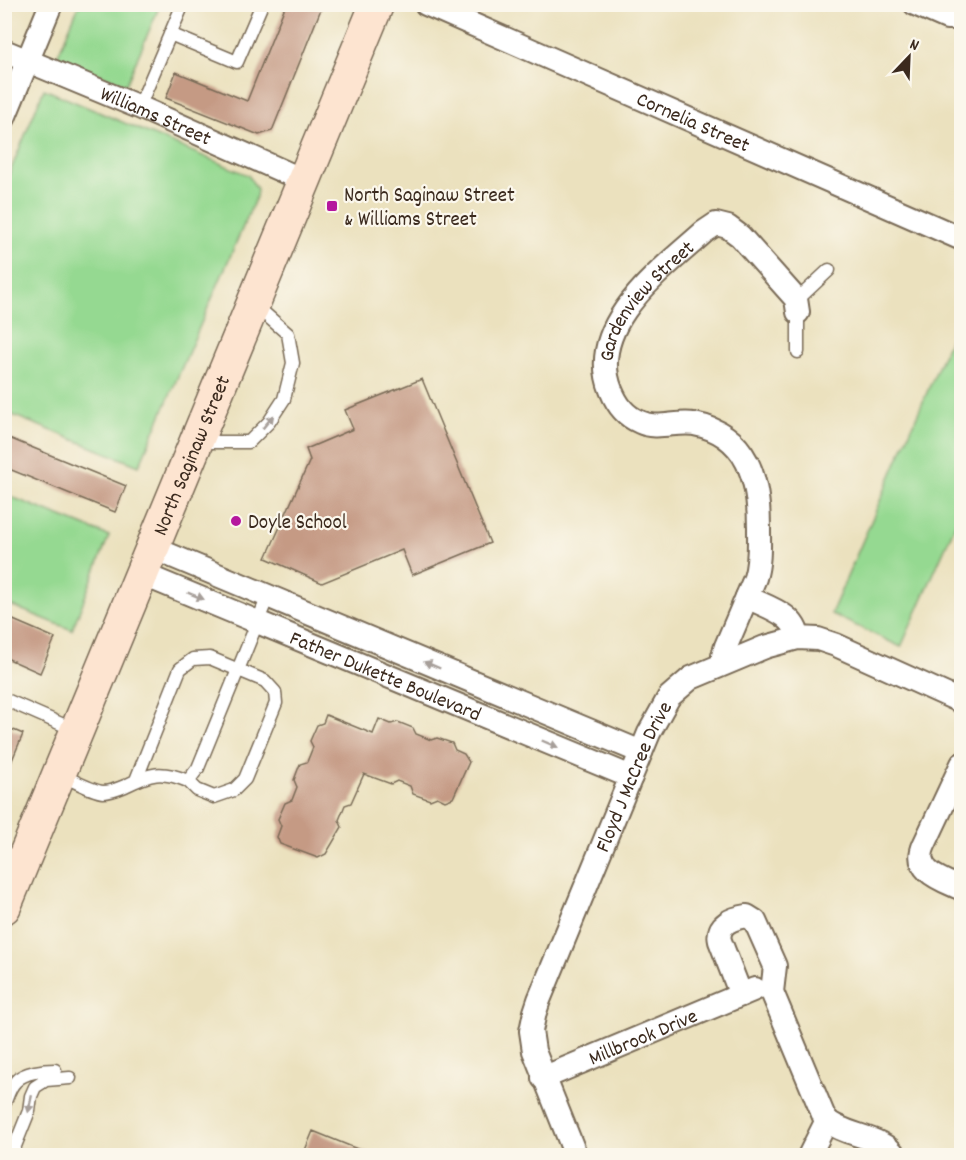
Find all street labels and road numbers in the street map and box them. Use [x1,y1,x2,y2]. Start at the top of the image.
street label: Williams Street [95,80,216,155]
street label: Cornelia Street [631,86,754,162]
street label: Gardenview Street [594,235,702,363]
street label: North Saginaw Street [147,371,240,541]
street label: Father Dukette Boulevard [284,625,485,731]
street label: Floyd J McCree Drive [589,697,682,857]
street label: Millbrook Drive [585,1003,703,1075]

